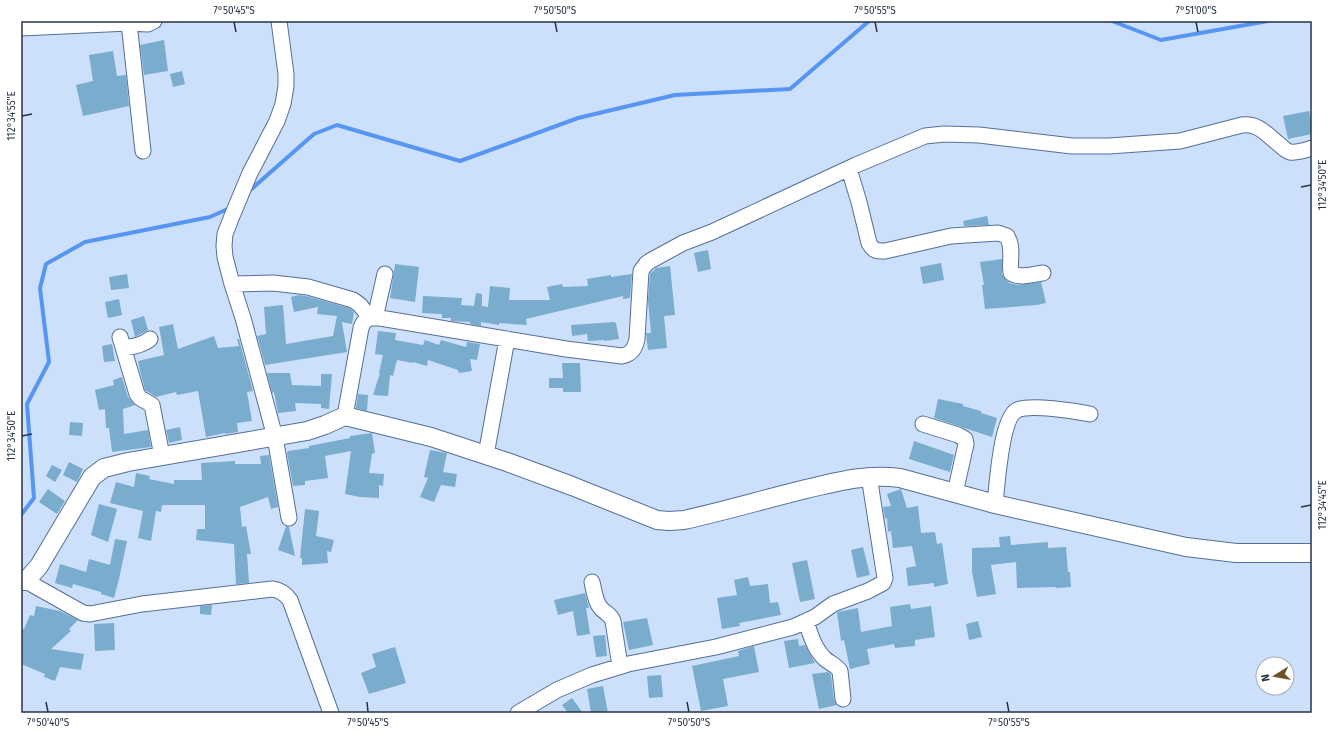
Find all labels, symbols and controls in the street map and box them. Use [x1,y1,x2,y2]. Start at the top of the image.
text: 7°50'45"S [213,5,255,17]
text: 7°50'50"S [534,5,577,17]
text: 7°50'55"S [854,5,896,17]
text: 7°51'00"S [1175,5,1217,17]
text: 112°34'55"E [6,91,18,141]
text: 112°34'50"E [1317,160,1329,210]
text: 112°34'50"E [6,411,18,461]
text: 112°34'45"E [1317,480,1329,530]
north arrow [1255,656,1295,696]
text: N [1259,673,1273,683]
text: 7°50'40"S [27,717,70,729]
text: 7°50'45"S [347,717,389,729]
text: 7°50'50"S [668,717,711,729]
text: 7°50'55"S [988,717,1030,729]

